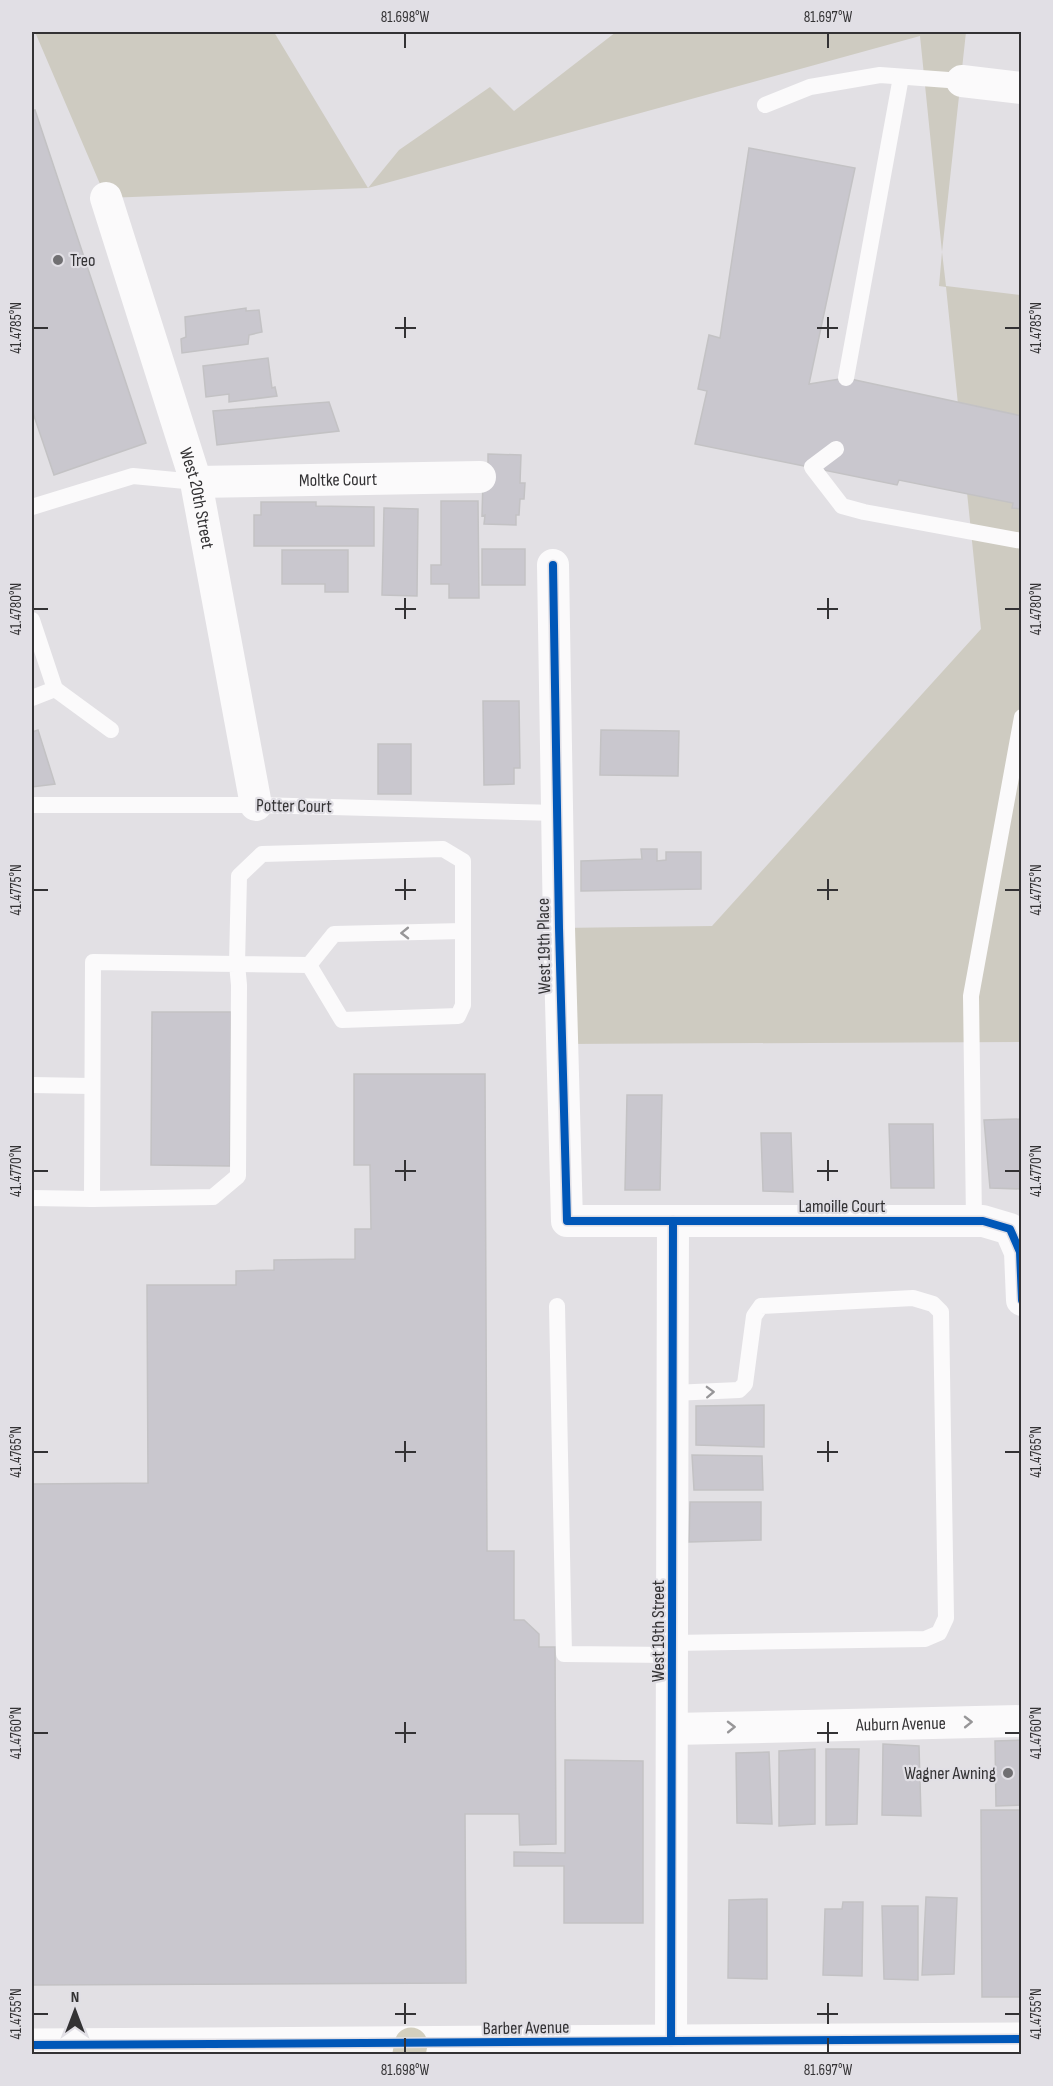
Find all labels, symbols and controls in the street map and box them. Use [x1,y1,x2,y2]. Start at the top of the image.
text: 81.698°W [381,8,429,27]
text: 81.697°W [804,8,853,27]
place label: Treo [70,250,96,271]
marker: Treo [51,253,65,267]
text: 41.4785°N [7,302,26,354]
text: 41.4785°N [1027,302,1046,354]
street label: West 20th Street [175,445,219,551]
street label: Moltke Court [299,468,378,491]
text: 41.4780°N [7,583,26,635]
text: 41.4780°N [1027,583,1046,635]
street label: Potter Court [256,795,332,817]
text: 41.4775°N [7,864,26,916]
text: 41.4775°N [1027,864,1046,916]
street label: West 19th Place [533,898,555,994]
one-way arrow [400,926,409,939]
text: 41.4770°N [7,1145,26,1197]
text: 41.4770°N [1027,1145,1046,1197]
street label: Lamoille Court [798,1196,886,1217]
one-way arrow [706,1386,715,1398]
text: 41.4765°N [7,1426,26,1478]
text: 41.4765°N [1027,1426,1046,1478]
street label: West 19th Street [648,1580,669,1682]
text: 41.4760°N [7,1707,26,1759]
text: 41.4760°N [1027,1707,1046,1759]
street label: Auburn Avenue [855,1712,946,1735]
one-way arrow [964,1716,973,1728]
one-way arrow [727,1721,736,1734]
place label: Wagner Awning [904,1763,996,1784]
marker: Wagner Awning [1001,1766,1015,1780]
north arrow [45,1981,105,2041]
text: 41.4755°N [7,1988,26,2040]
text: N [71,1988,79,2007]
text: 41.4755°N [1027,1988,1046,2040]
street label: Barber Avenue [482,2017,570,2039]
text: 81.698°W [381,2061,429,2080]
text: 81.697°W [804,2061,853,2080]

